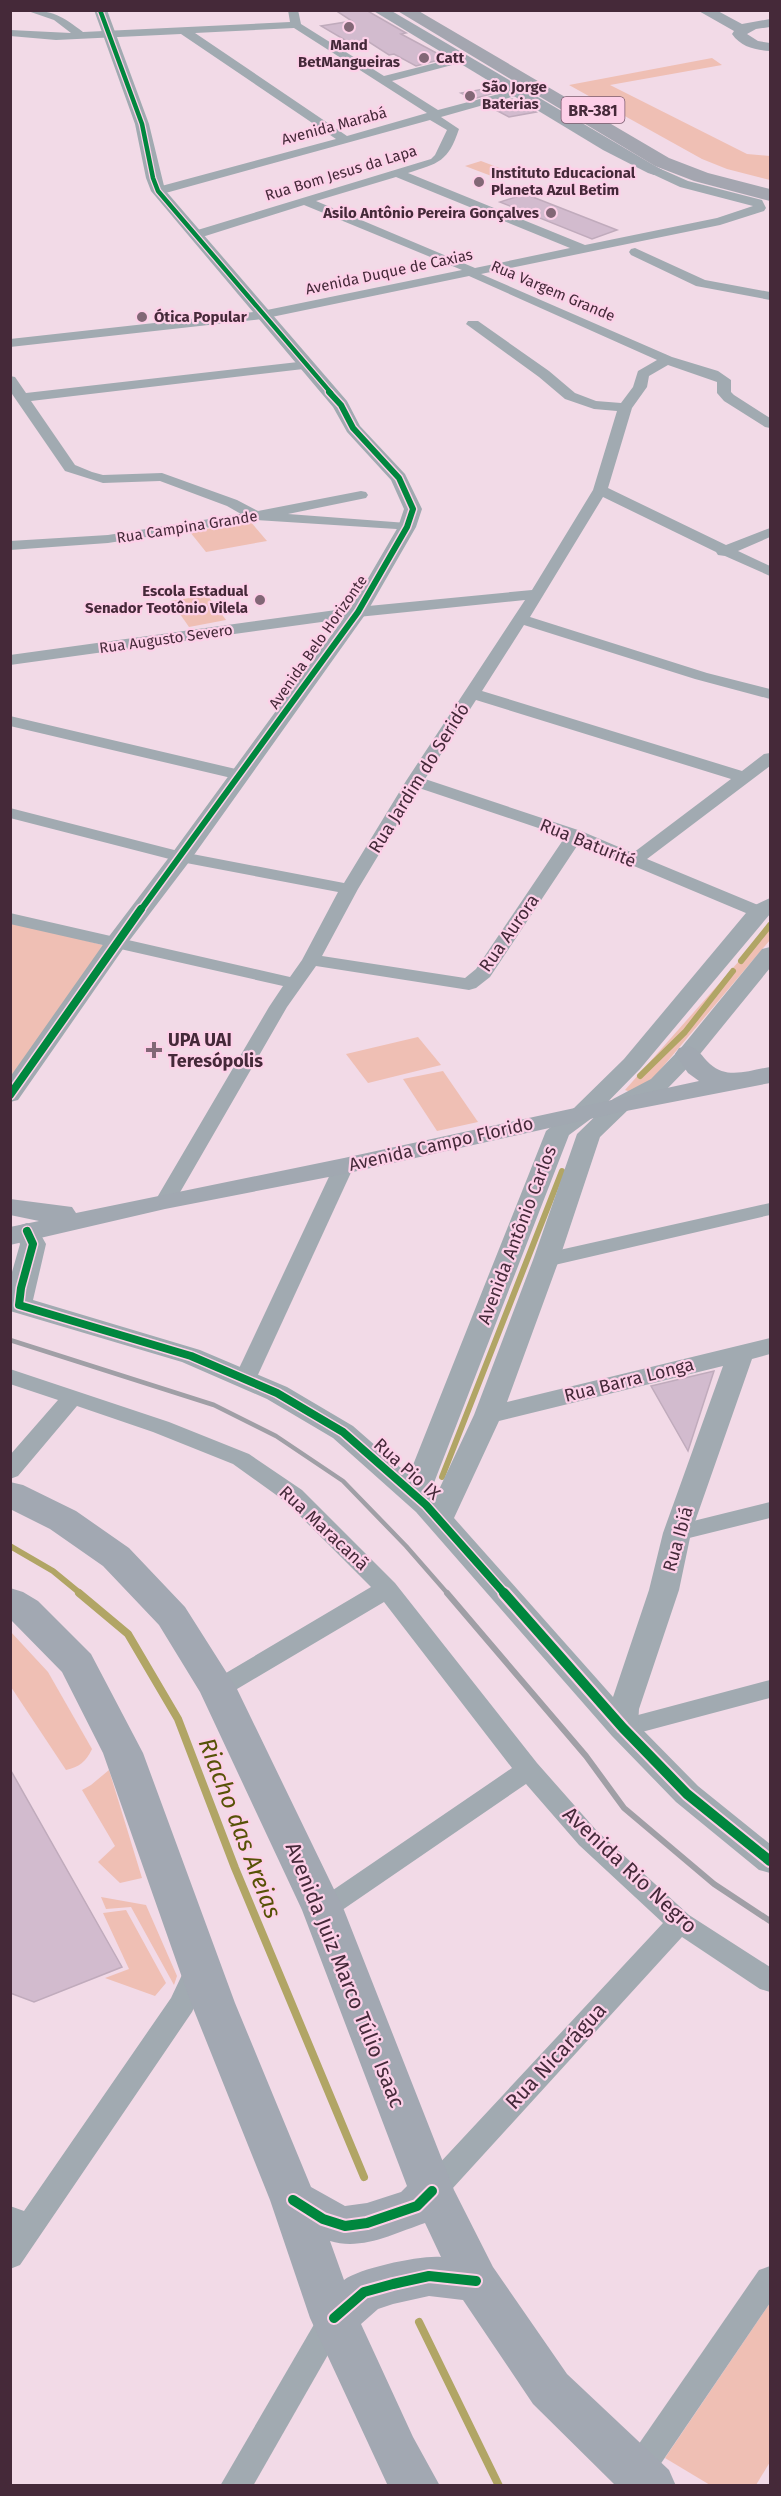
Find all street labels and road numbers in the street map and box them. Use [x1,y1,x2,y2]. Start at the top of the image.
road number: BR-381 [562,97,624,123]
street label: Avenida Marabá [279,103,389,149]
street label: Rua Bom Jesus da Lapa [263,141,419,205]
street label: Avenida Duque de Caxias [304,245,474,299]
street label: Rua Vargem Grande [488,257,618,325]
street label: Rua Campina Grande [115,507,259,547]
street label: Avenida Belo Horizonte [265,572,371,712]
street label: Rua Augusto Severo [98,621,234,657]
street label: Rua Jardim do Seridó [364,699,474,857]
street label: Rua Baturité [537,814,639,872]
street label: Rua Aurora [474,890,544,976]
street label: Avenida Campo Florido [347,1112,535,1176]
street label: Avenida Antônio Carlos [473,1143,561,1327]
street label: Rua Barra Longa [562,1353,696,1407]
street label: Rua Pio IX [369,1433,445,1505]
street label: Rua Maracanã [275,1481,373,1575]
street label: Rua Ibiá [658,1504,698,1574]
street label: Avenida Rio Negro [557,1801,703,1939]
street label: Avenida Juiz Marco Túlio Isaac [280,1838,410,2112]
street label: Rua Nicarágua [500,1997,612,2115]

